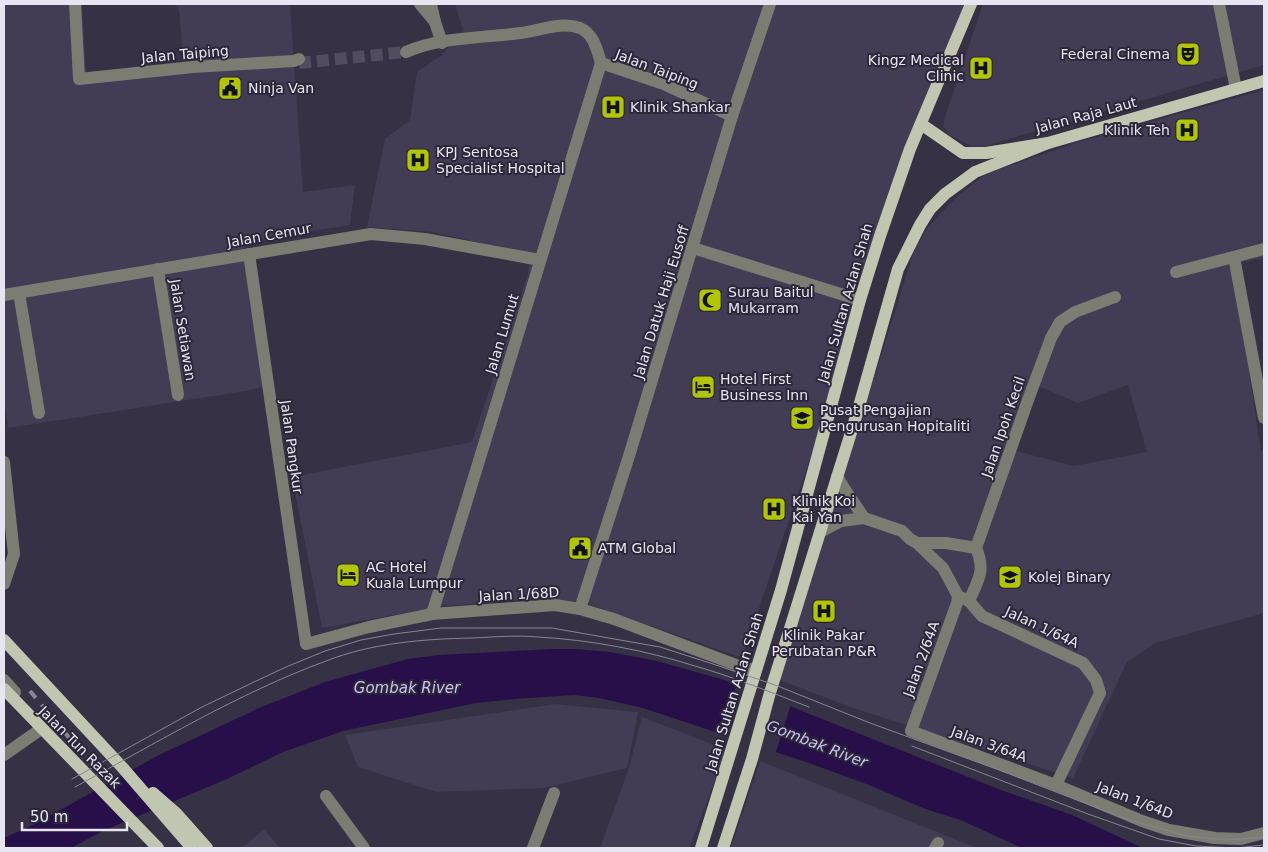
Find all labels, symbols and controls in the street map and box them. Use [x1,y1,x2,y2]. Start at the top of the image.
theatre icon: Federal Cinema [1175,41,1201,67]
street label: Jalan Taiping [140,42,229,66]
street label: Jalan Taiping [612,45,701,92]
place label: Federal Cinema [1061,46,1170,62]
place label: Kingz Medical Clinic [868,52,964,84]
hospital icon: Kingz Medical Clinic [968,55,994,81]
public building icon: Ninja Van [217,75,243,101]
place label: Ninja Van [248,80,314,96]
hospital icon: Klinik Shankar [600,94,626,120]
street label: Jalan Raja Laut [1033,94,1139,136]
place label: Klinik Shankar [630,99,730,115]
hospital icon: Klinik Teh [1174,117,1200,143]
place label: Klinik Teh [1104,122,1170,138]
place label: KPJ Sentosa Specialist Hospital [436,144,565,176]
hospital icon: KPJ Sentosa Specialist Hospital [405,147,431,173]
street label: Jalan Cemur [225,220,313,250]
street label: Jalan Sultan Azlan Shah [814,221,875,386]
street label: Jalan Datuk Haji Eusoff [630,223,692,381]
street label: Jalan Setiawan [167,277,199,382]
place label: Surau Baitul Mukarram [728,284,814,316]
mosque icon: Surau Baitul Mukarram [697,287,723,313]
street label: Jalan Lumut [482,292,522,377]
place label: Hotel First Business Inn [720,371,808,403]
hotel icon: Hotel First Business Inn [690,374,716,400]
street label: Jalan Ipoh Kecil [978,374,1028,481]
street label: Jalan Pangkur [277,398,307,495]
place label: Pusat Pengajian Pengurusan Hopitaliti [820,402,970,434]
school or university icon: Pusat Pengajian Pengurusan Hopitaliti [789,405,815,431]
place label: Klinik Koi Kai Yan [792,493,855,525]
hospital icon: Klinik Koi Kai Yan [761,496,787,522]
public building icon: ATM Global [567,535,593,561]
place label: ATM Global [598,540,676,556]
place label: AC Hotel Kuala Lumpur [366,559,463,591]
hotel icon: AC Hotel Kuala Lumpur [335,562,361,588]
school or university icon: Kolej Binary [997,564,1023,590]
place label: Kolej Binary [1028,569,1111,585]
street label: Jalan 1/68D [477,584,560,604]
hospital icon: Klinik Pakar Perubatan P&R [811,598,837,624]
street label: Jalan 1/64A [1002,603,1082,651]
street label: Jalan Sultan Azlan Shah [702,611,766,774]
street label: Jalan 2/64A [900,619,942,700]
place label: Klinik Pakar Perubatan P&R [771,627,877,659]
water label: Gombak River [354,679,461,697]
street label: Jalan Tun Razak [35,702,125,792]
water label: Gombak River [764,717,871,772]
street label: Jalan 3/64A [948,723,1029,765]
street label: Jalan 1/64D [1094,778,1176,822]
scale bar [22,800,128,832]
text: 50 m [30,808,68,826]

